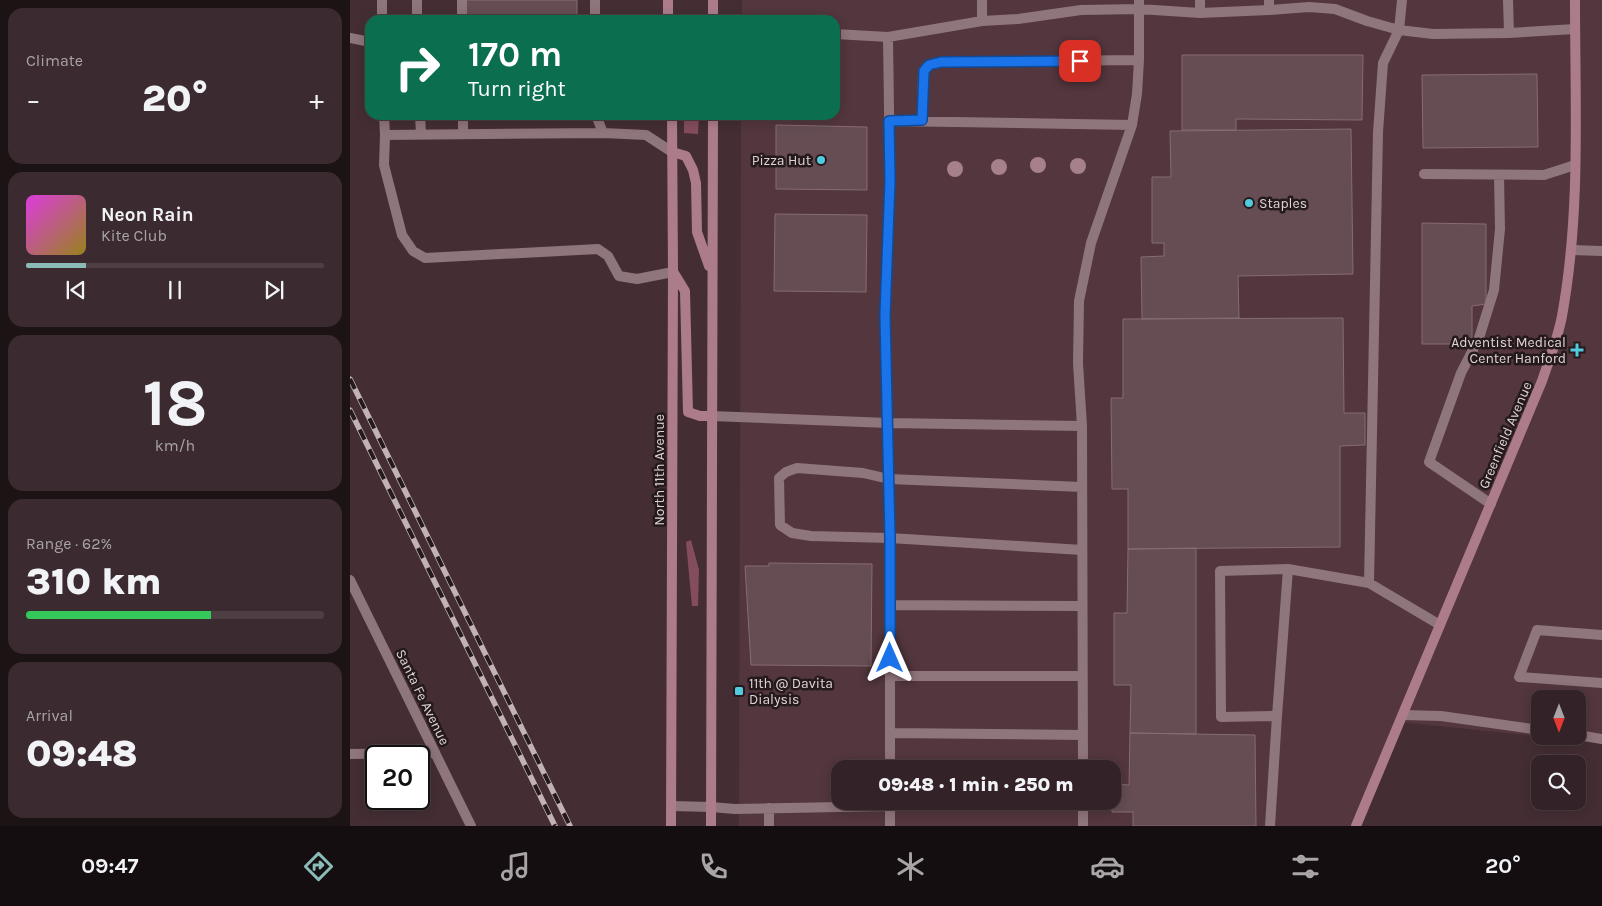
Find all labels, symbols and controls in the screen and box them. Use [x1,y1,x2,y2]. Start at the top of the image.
text: 170 m [468,34,562,75]
icon: right [385,35,450,100]
pin [1059,40,1101,82]
icon: arrive [1066,47,1094,75]
text: Climate [26,51,83,70]
text: 20° [142,76,208,121]
text: Turn right [468,76,566,102]
text: − [26,83,41,116]
text: + [309,83,324,116]
place label: Pizza Hut [752,152,811,169]
marker: Pizza Hut [815,154,827,166]
place label: Staples [1259,195,1307,212]
marker: Staples [1243,197,1255,209]
text: Neon Rain [101,204,194,226]
text: Kite Club [101,226,167,245]
icon: previous [62,276,90,304]
icon: pause [161,276,189,304]
icon: next [260,276,288,304]
place label: Adventist Medical Center Hanford [1451,334,1566,367]
marker: Adventist Medical Center Hanford [1570,343,1584,357]
text: 18 [142,365,208,441]
street label: Greenfield Avenue [1475,379,1536,491]
street label: North 11th Avenue [651,414,668,526]
text: km/h [155,436,195,455]
text: Range · 62% [26,534,112,553]
text: 310 km [26,559,162,604]
position arrow [863,631,915,683]
street label: Santa Fe Avenue [392,647,453,748]
place label: 11th @ Davita Dialysis [749,675,833,708]
marker: 11th @ Davita Dialysis [733,685,745,697]
north arrow [1531,690,1586,745]
map controls [1531,690,1586,810]
text: Arrival [26,706,73,725]
text: 09:48 [26,731,138,776]
speed limit sign: 20 [365,745,430,810]
button: search [1531,755,1586,810]
text: 09:48 · 1 min · 250 m [878,774,1074,796]
icon: directions [301,849,336,884]
icon: music [498,849,533,884]
icon: phone [696,849,731,884]
icon: climate [893,849,928,884]
icon: car [1090,849,1125,884]
icon: filters [1288,849,1323,884]
text: 09:47 [81,853,138,879]
text: 20° [1485,853,1521,879]

